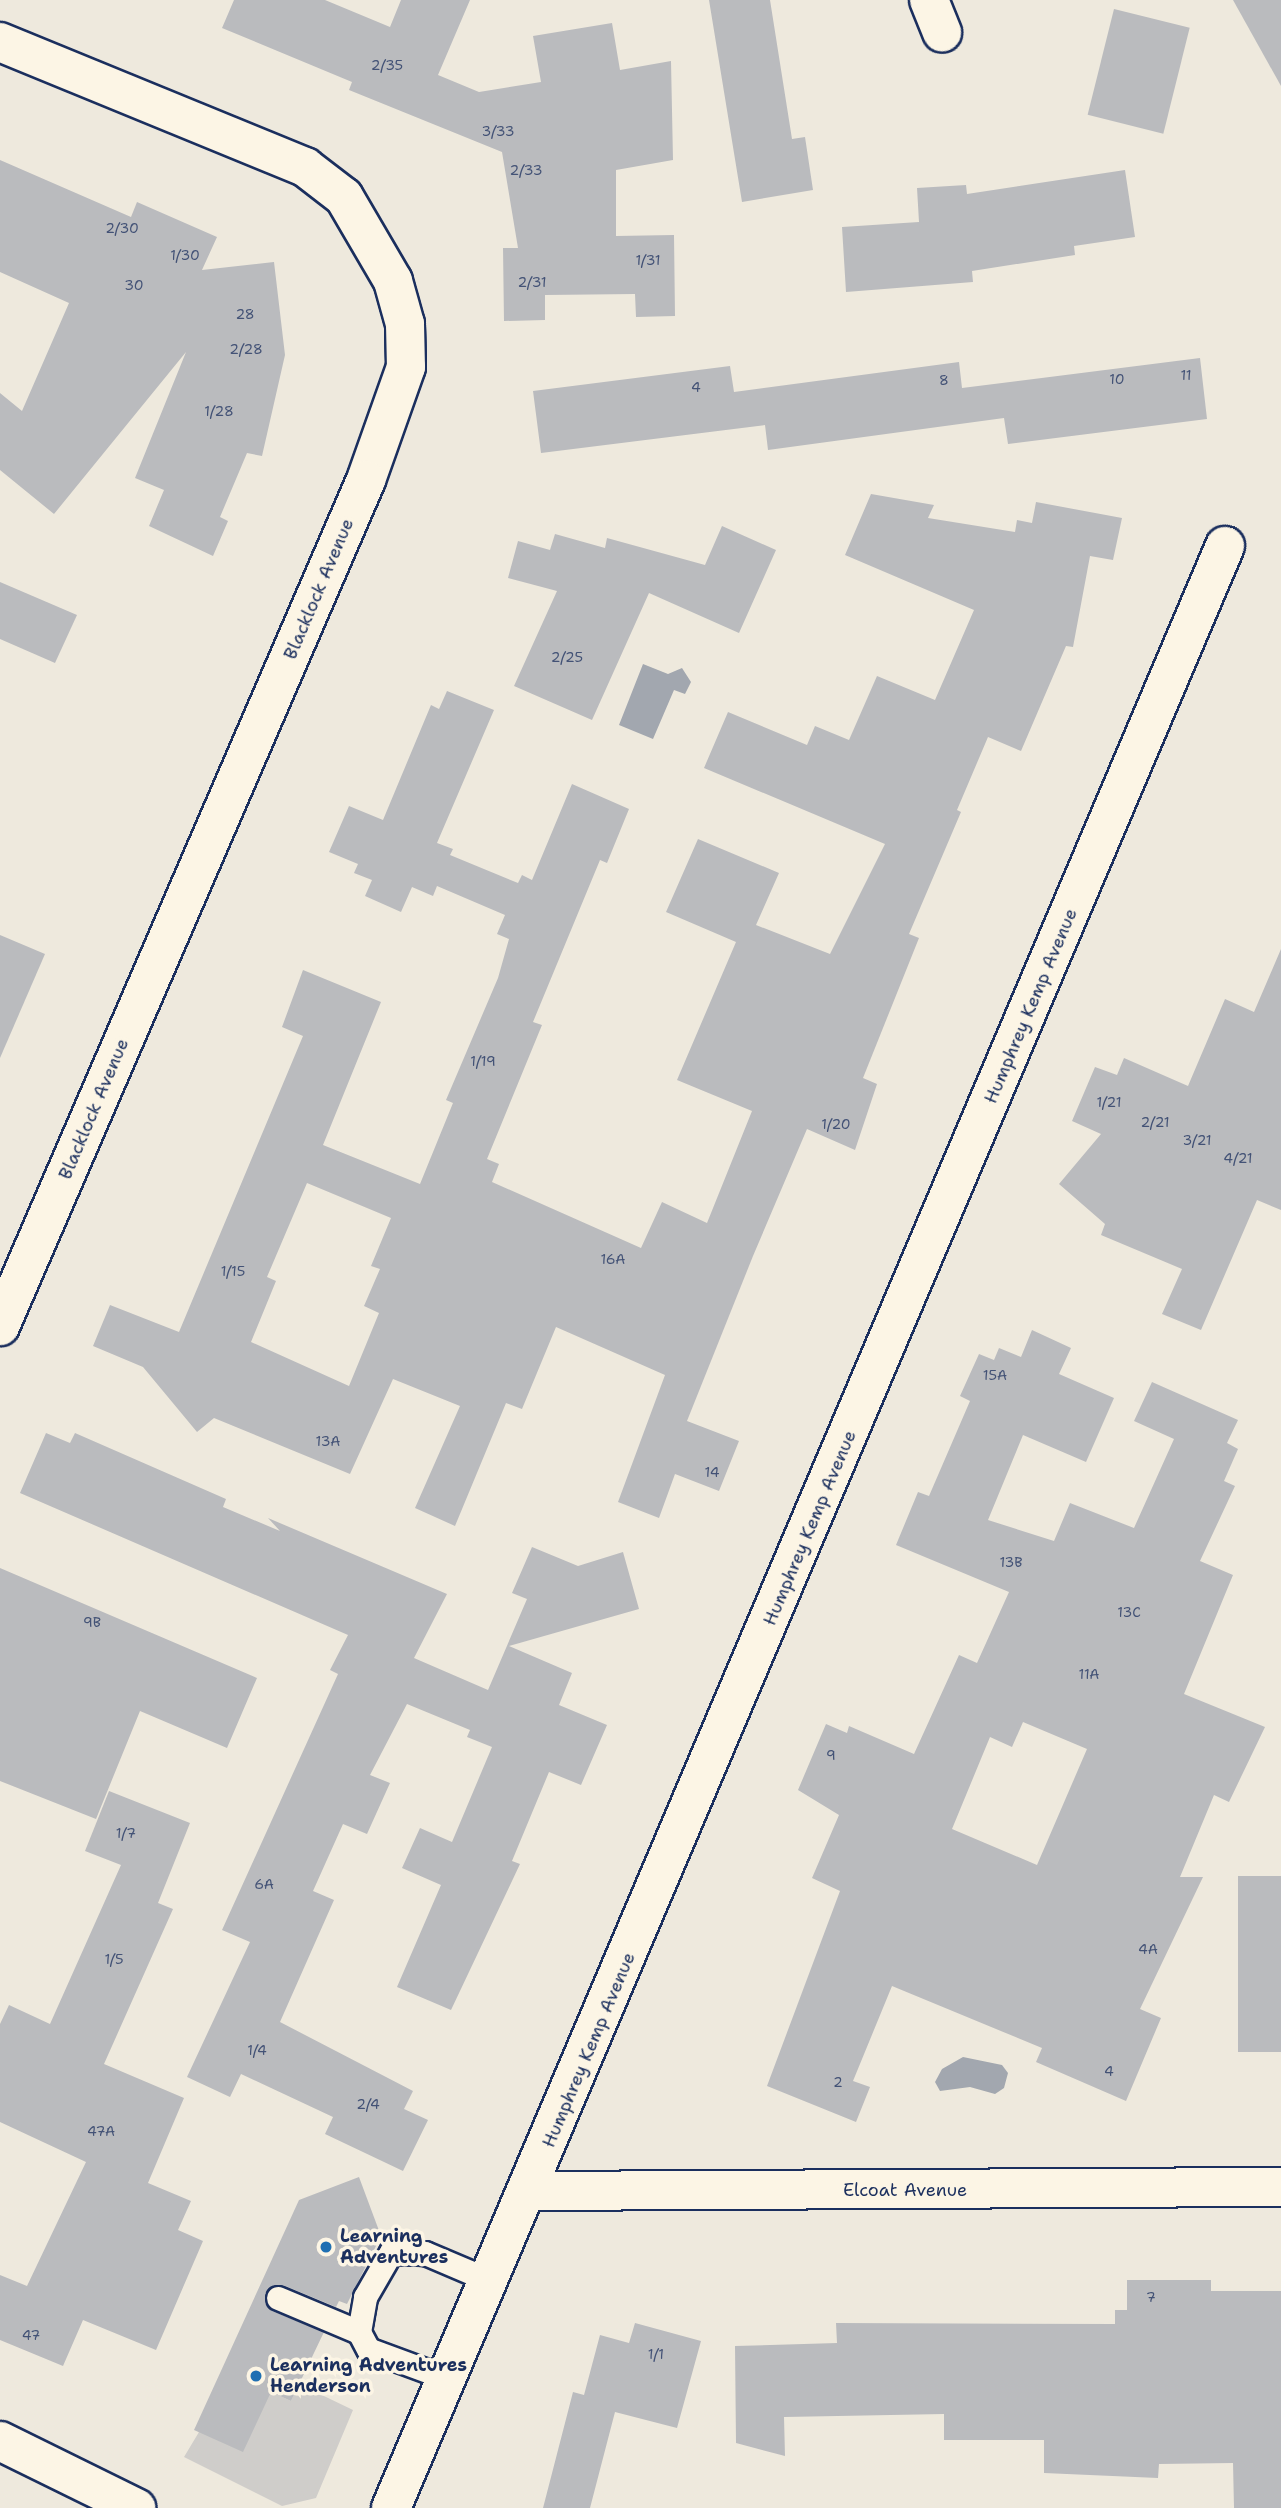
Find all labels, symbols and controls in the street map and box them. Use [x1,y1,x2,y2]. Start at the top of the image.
house number: 2/35 [371,57,403,73]
house number: 3/33 [481,123,515,139]
house number: 2/33 [509,162,543,178]
house number: 2/30 [105,220,139,236]
house number: 1/30 [170,247,200,263]
house number: 1/31 [635,252,661,268]
house number: 2/31 [517,274,547,290]
house number: 30 [124,277,144,293]
house number: 28 [235,306,255,322]
house number: 2/28 [229,341,263,357]
house number: 11 [1180,367,1192,383]
house number: 10 [1109,371,1125,387]
house number: 8 [939,372,949,388]
house number: 4 [691,379,701,395]
house number: 1/28 [204,403,234,419]
street label: Blacklock Avenue [280,515,358,663]
house number: 2/25 [551,649,583,665]
street label: Humphrey Kemp Avenue [980,905,1082,1107]
street label: Blacklock Avenue [55,1035,133,1183]
house number: 1/19 [470,1053,496,1069]
house number: 1/21 [1096,1094,1122,1110]
house number: 2/21 [1140,1114,1170,1130]
house number: 1/20 [821,1116,851,1132]
house number: 3/21 [1182,1132,1212,1148]
house number: 4/21 [1223,1150,1253,1166]
house number: 16A [600,1251,626,1267]
house number: 1/15 [221,1263,245,1279]
house number: 15A [983,1367,1007,1383]
street label: Humphrey Kemp Avenue [759,1427,861,1629]
house number: 13A [316,1433,340,1449]
house number: 14 [704,1464,720,1480]
house number: 13B [999,1554,1023,1570]
house number: 13C [1117,1604,1141,1620]
house number: 9B [83,1614,101,1630]
house number: 11A [1079,1666,1099,1682]
house number: 9 [826,1747,836,1763]
house number: 1/7 [116,1825,136,1841]
house number: 6A [254,1876,274,1892]
house number: 4A [1138,1941,1158,1957]
street label: Humphrey Kemp Avenue [538,1949,640,2151]
house number: 1/5 [104,1951,124,1967]
house number: 1/4 [247,2042,267,2058]
house number: 4 [1104,2063,1114,2079]
house number: 2 [833,2074,843,2090]
house number: 2/4 [356,2096,380,2112]
house number: 47A [87,2123,115,2139]
street label: Elcoat Avenue [843,2179,967,2201]
place label: Learning Adventures [340,2226,448,2268]
marker: Learning Adventures [318,2239,334,2255]
house number: 7 [1146,2289,1156,2305]
house number: 47 [22,2327,40,2343]
house number: 1/1 [648,2346,664,2362]
place label: Learning Adventures Henderson [270,2355,467,2398]
marker: Learning Adventures Henderson [248,2368,264,2384]

